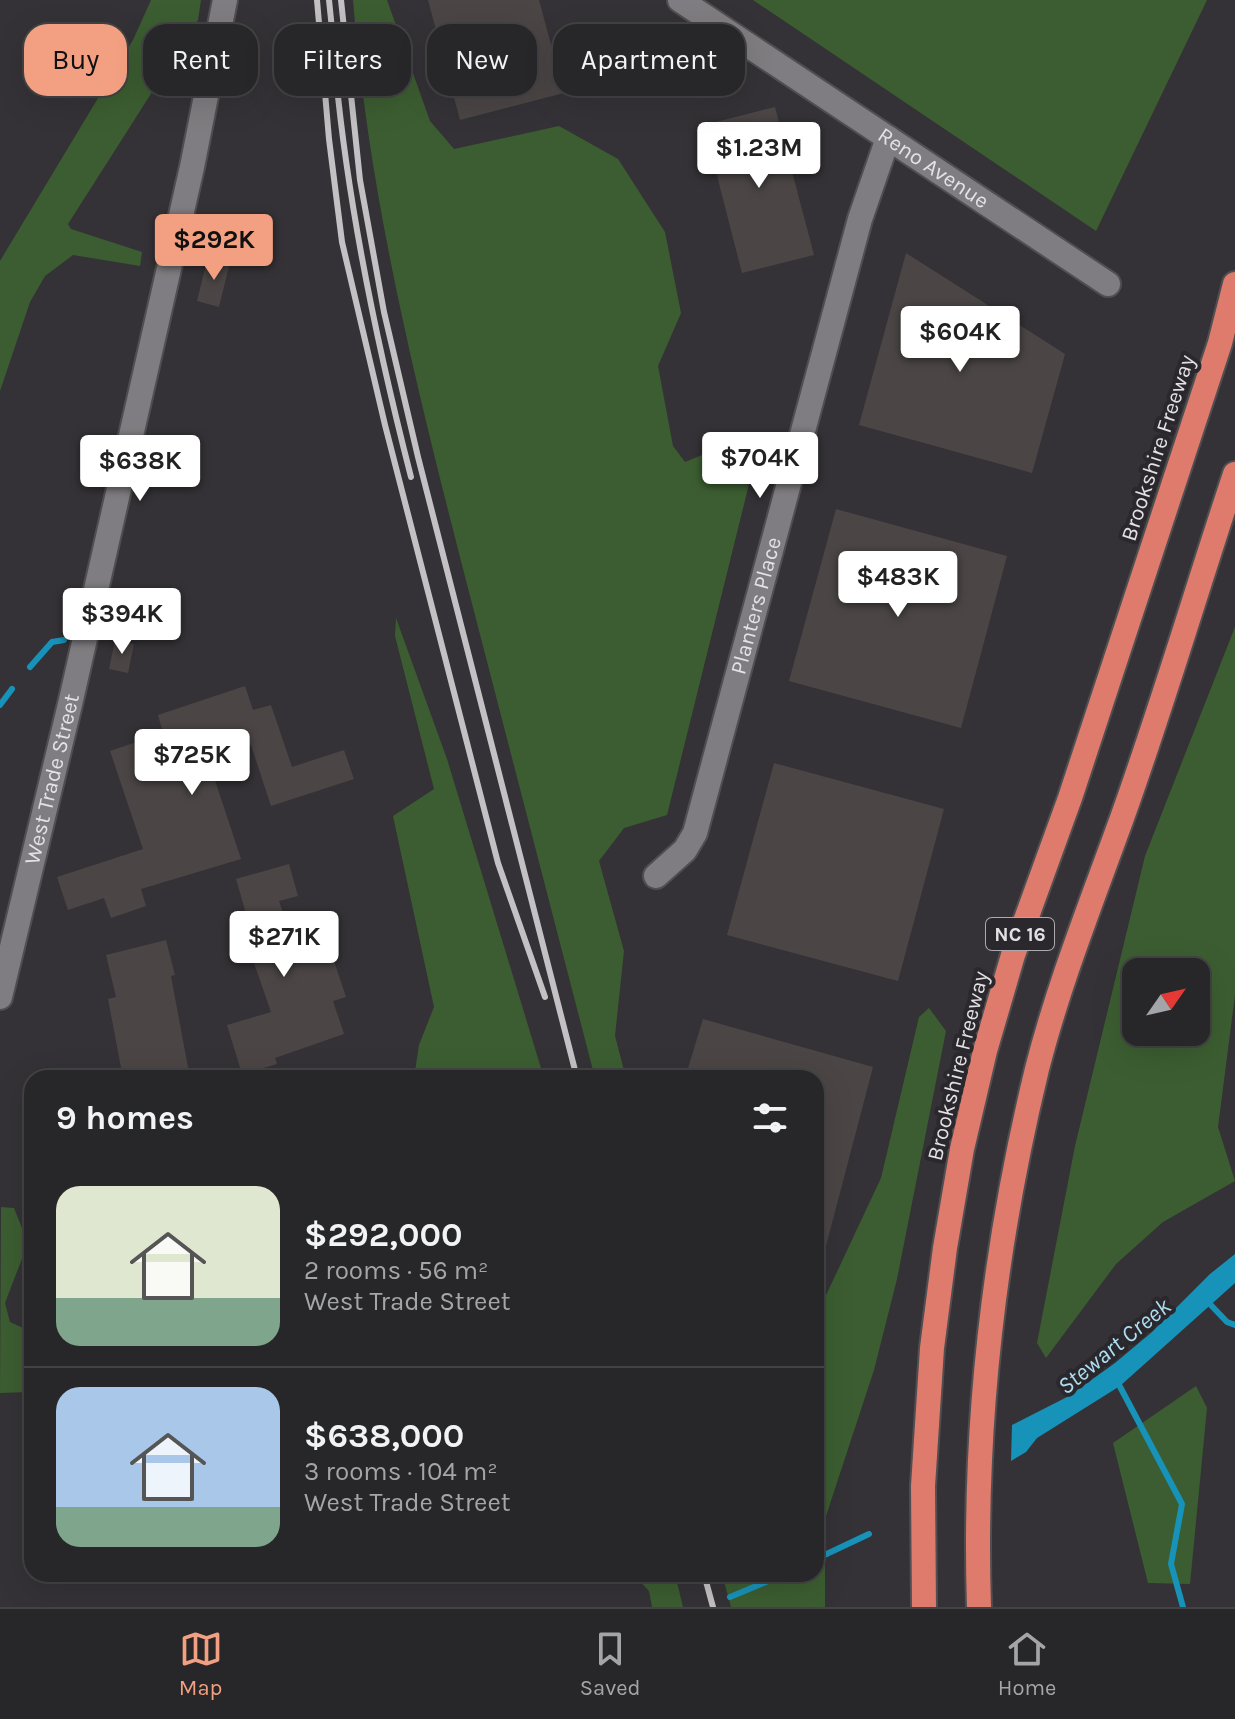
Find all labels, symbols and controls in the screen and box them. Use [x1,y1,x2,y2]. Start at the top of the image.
chip: Buy [24,24,127,96]
chip: Rent [143,24,258,96]
chip: Filters [274,24,411,96]
chip: New [427,24,537,96]
chip: Apartment [553,24,745,96]
pin: $1.23M [694,122,824,190]
street label: Reno Avenue [873,122,994,214]
text: $1.23M [715,132,803,163]
pin: $292K [158,214,270,282]
text: $292K [173,224,255,255]
pin: $604K [904,306,1016,374]
text: $604K [919,316,1001,347]
street label: Brookshire Freeway [1116,352,1200,544]
pin: $704K [704,432,816,500]
pin: $638K [84,435,196,503]
text: $704K [720,442,800,473]
text: $638K [98,445,182,476]
street label: Planters Place [725,534,787,677]
pin: $483K [842,551,954,619]
text: $483K [856,561,940,592]
pin: $394K [66,588,178,656]
text: $394K [81,598,163,629]
street label: West Trade Street [19,691,85,867]
pin: $725K [136,729,248,797]
text: $725K [153,739,231,770]
pin: $271K [228,911,340,979]
road number: NC 16 [986,918,1054,950]
text: $271K [248,921,320,952]
north arrow [1122,958,1210,1046]
map controls [1122,958,1210,1046]
street label: Brookshire Freeway [922,969,994,1163]
icon: filters [748,1096,792,1140]
text: 9 homes [56,1098,194,1138]
text: $292,000 [304,1215,462,1255]
icon: home [120,1218,216,1314]
text: 2 rooms · 56 m² [304,1255,489,1286]
text: West Trade Street [304,1286,511,1317]
water label: Stewart Creek [1052,1291,1177,1400]
text: $638,000 [304,1416,464,1456]
icon: home [120,1419,216,1515]
text: 3 rooms · 104 m² [304,1456,498,1487]
text: West Trade Street [304,1487,511,1518]
tab: Map [179,1627,223,1701]
tab: Saved [580,1627,641,1701]
tab: Home [998,1627,1056,1701]

